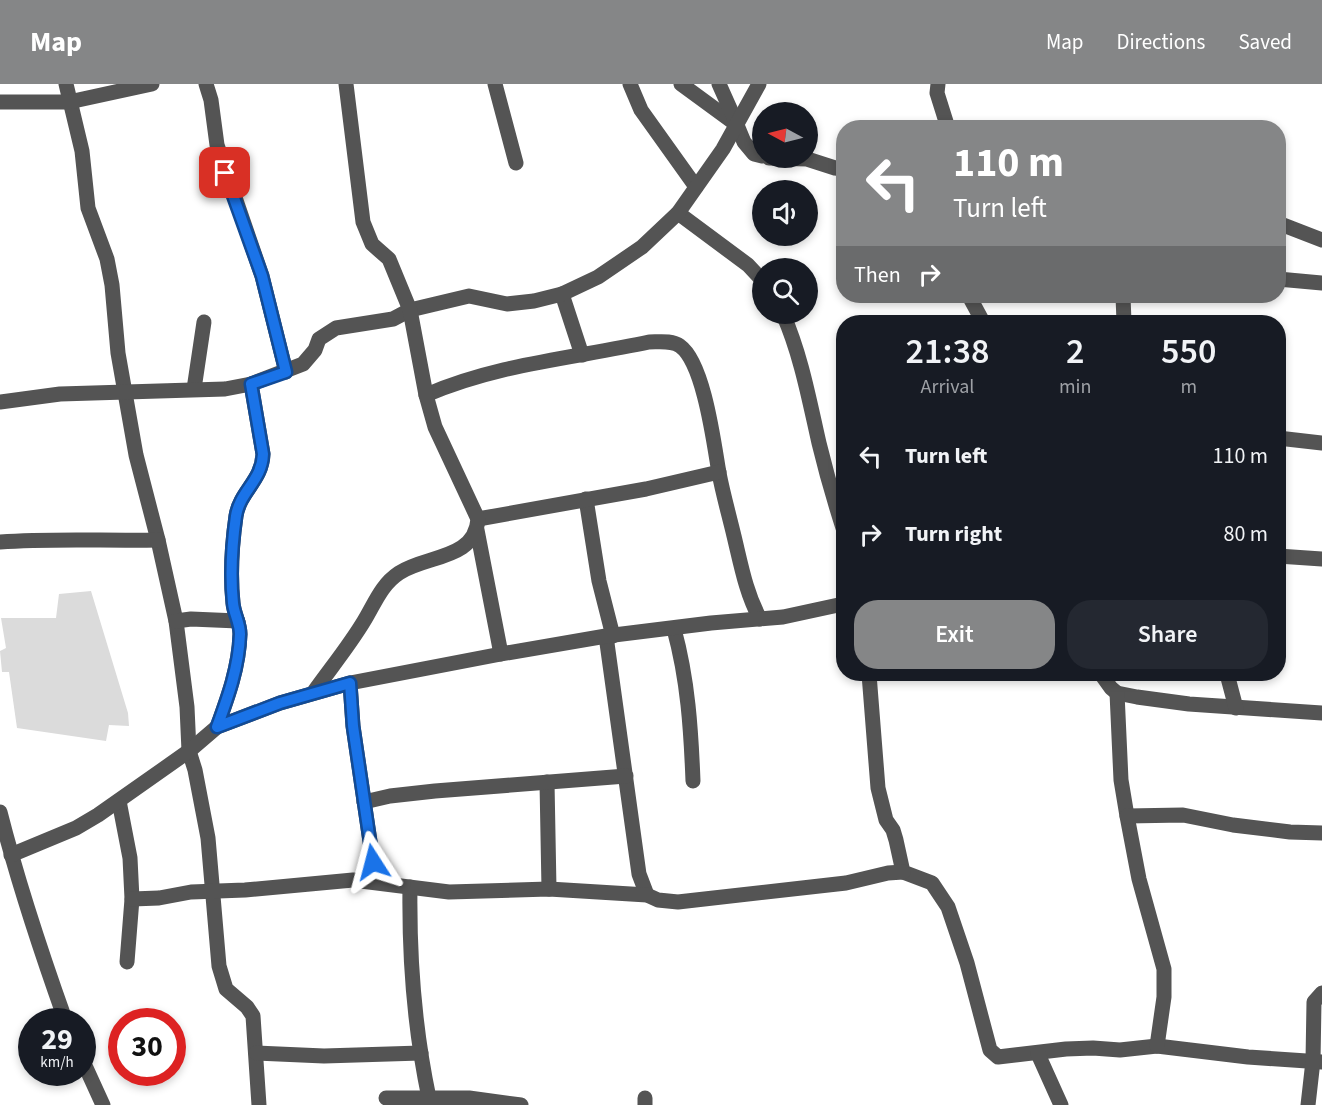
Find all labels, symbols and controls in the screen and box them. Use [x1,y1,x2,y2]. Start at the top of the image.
text: Map [30,22,82,62]
text: Map [1046,27,1084,57]
text: Directions [1117,27,1205,57]
text: Saved [1238,27,1292,57]
north arrow [752,102,818,168]
map controls [752,102,818,324]
text: 110 m [953,133,1064,193]
icon: left [854,144,932,222]
pin [199,147,250,198]
icon: arrive [208,156,241,189]
button: sound [752,180,818,246]
text: Turn left [953,189,1047,228]
button: search [752,258,818,324]
icon: right [913,258,946,291]
text: Then [854,259,901,291]
text: 21:38 [906,326,989,377]
text: 2 [1066,326,1084,377]
text: 550 [1161,326,1216,377]
text: Arrival [921,373,974,401]
text: min [1059,373,1091,401]
text: m [1180,373,1197,401]
icon: left [854,440,887,473]
text: Turn left [905,440,987,472]
text: 110 m [1213,440,1268,472]
icon: right [854,518,887,551]
text: Turn right [905,518,1002,550]
text: 80 m [1223,518,1268,550]
button: Exit [854,600,1055,669]
button: Share [1067,600,1268,669]
position arrow [341,830,405,894]
speed limit sign: 30 [108,1008,186,1086]
text: 29 [41,1018,73,1061]
text: km/h [40,1052,74,1073]

